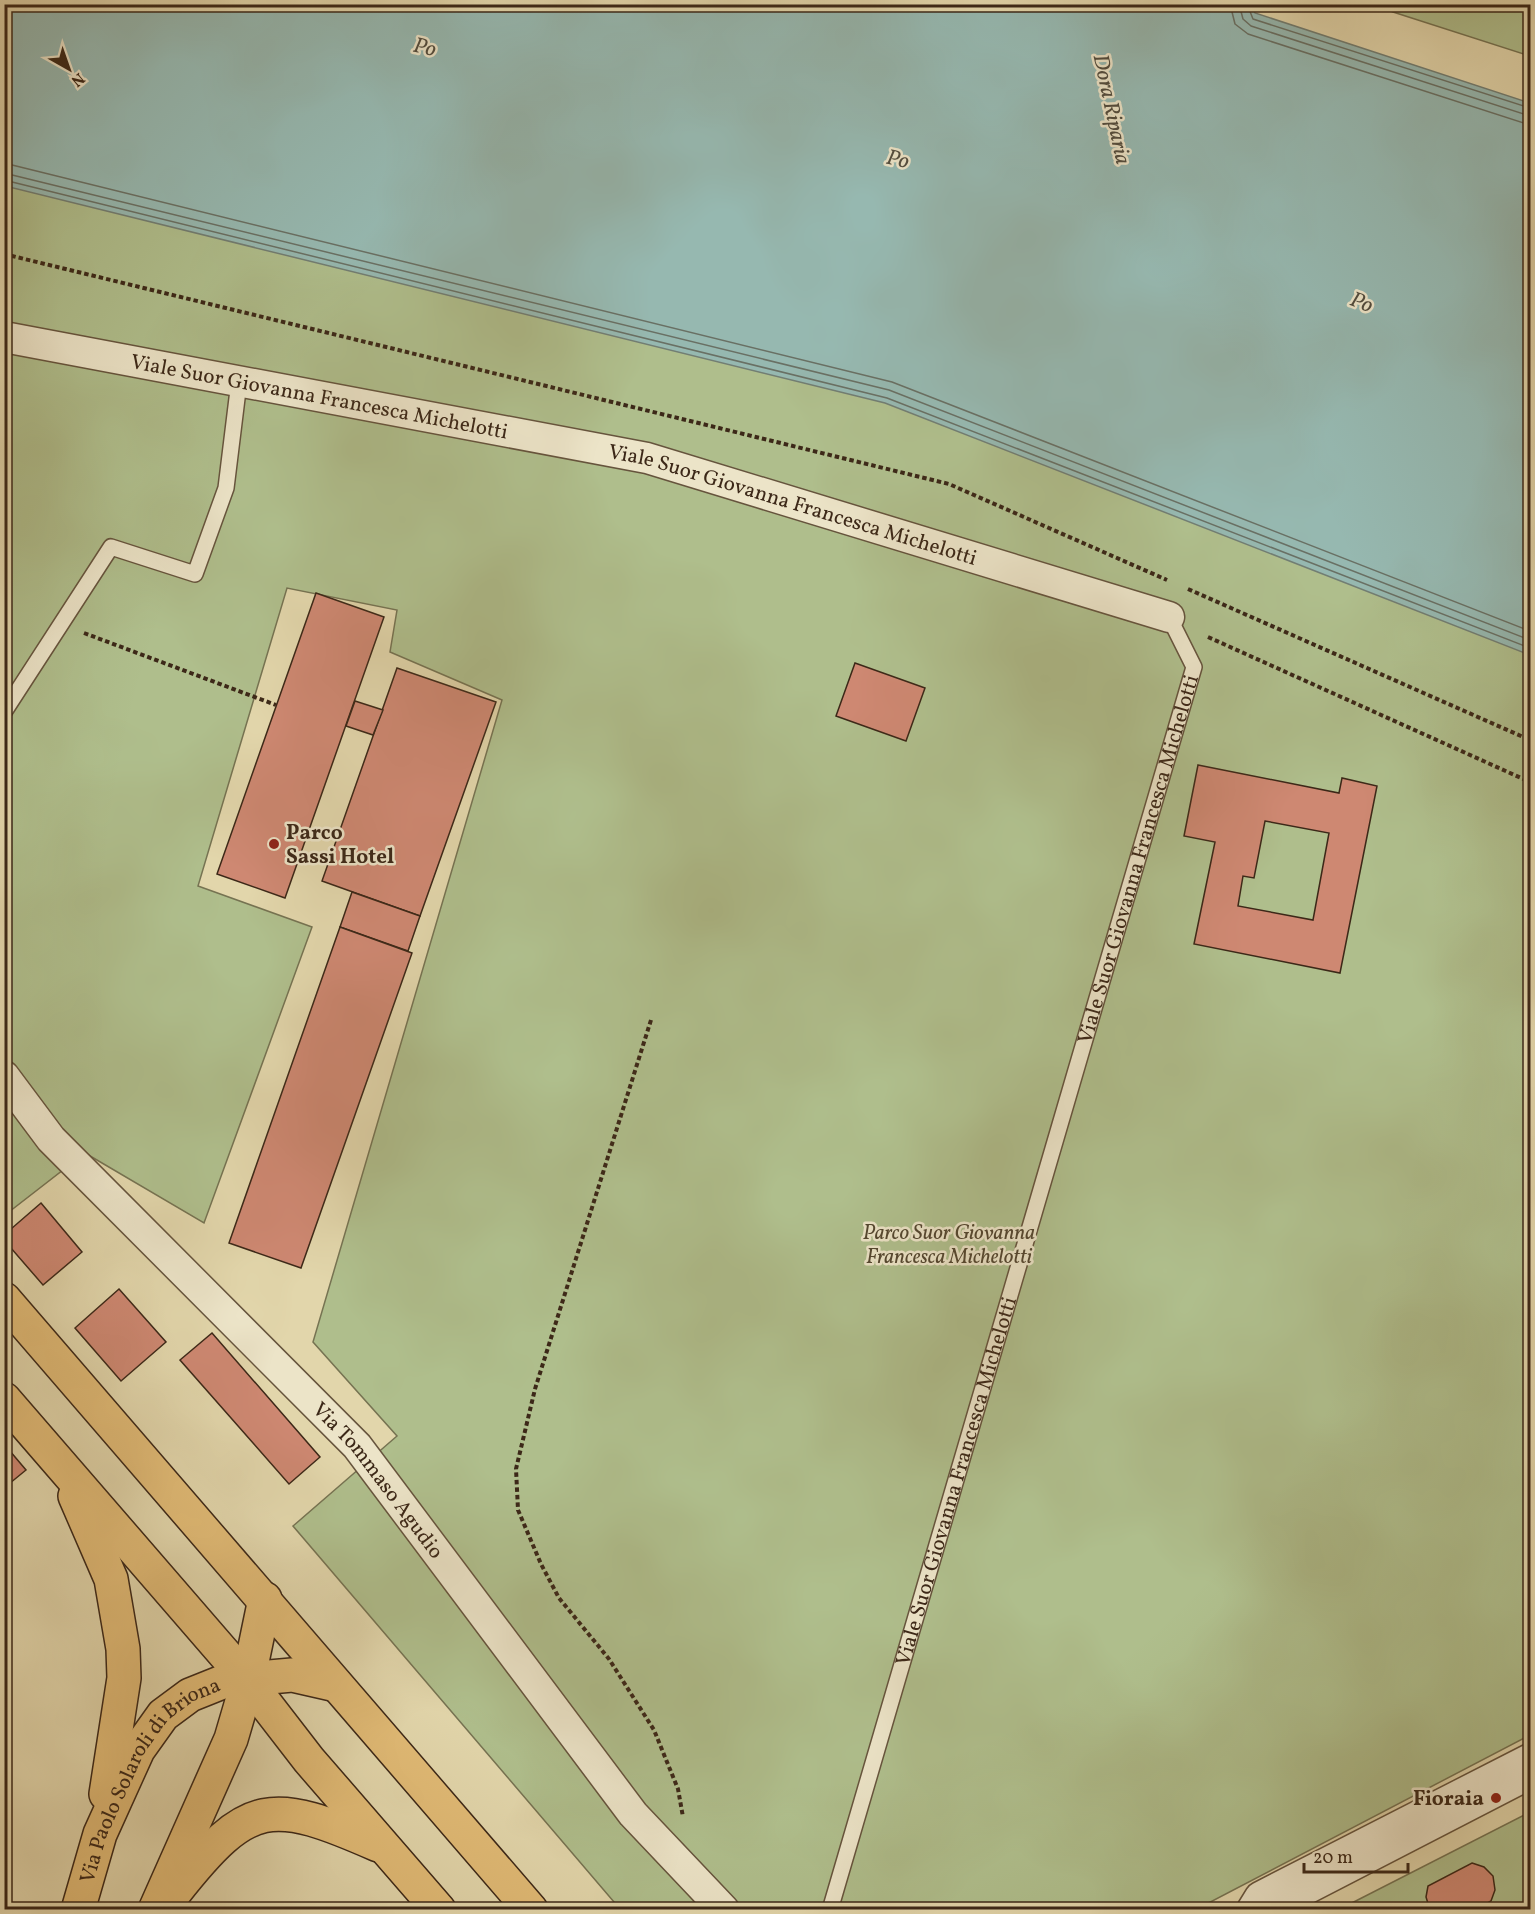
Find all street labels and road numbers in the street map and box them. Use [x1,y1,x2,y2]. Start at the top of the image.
street label: Viale Suor Giovanna Francesca Michelotti [128,348,510,448]
street label: Viale Suor Giovanna Francesca Michelotti [606,438,980,574]
street label: Viale Suor Giovanna Francesca Michelotti [1071,672,1207,1048]
street label: Viale Suor Giovanna Francesca Michelotti [889,1293,1025,1669]
street label: Via Tommaso Agudio [305,1396,450,1565]
street label: Via Paolo Solaroli di Briona [74,1671,225,1887]

